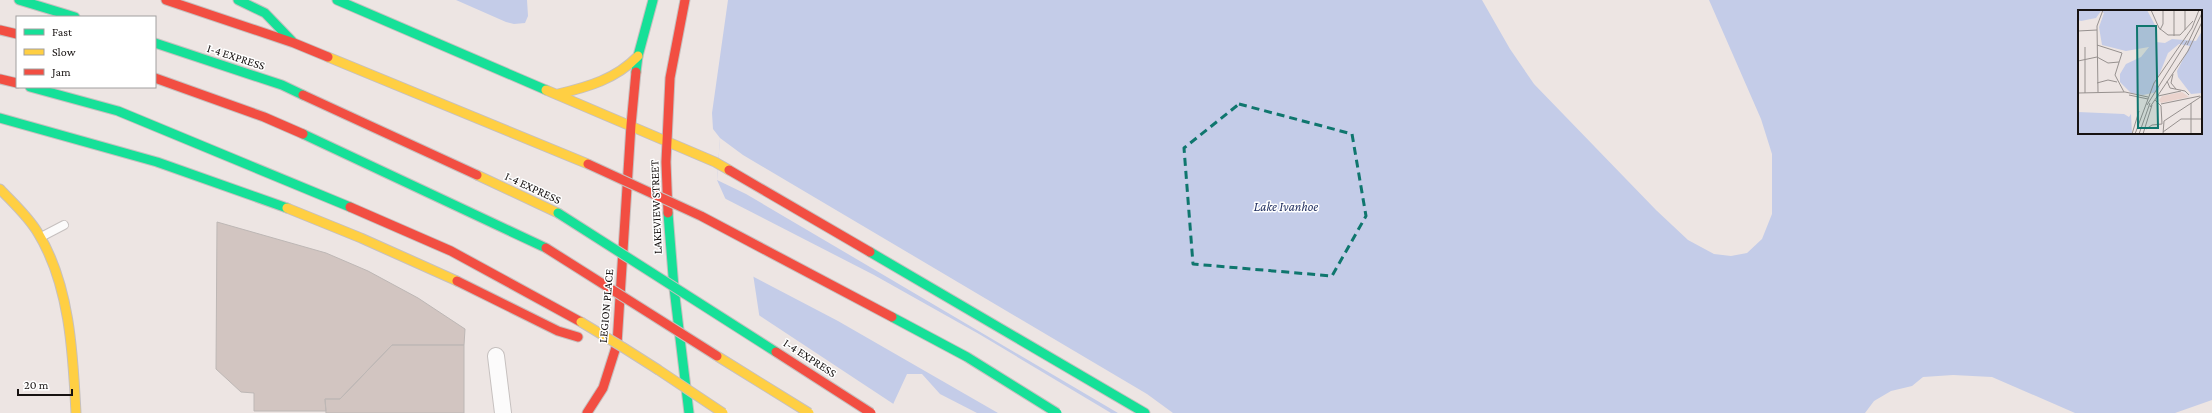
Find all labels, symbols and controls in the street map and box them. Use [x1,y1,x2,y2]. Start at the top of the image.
inset map [2078,10,2202,134]
legend [16,16,156,88]
text: Fast [52,25,73,39]
street label: I-4 EXPRESS [205,41,267,73]
text: Slow [52,45,76,59]
text: Jam [51,65,71,79]
street label: LAKEVIEW STREET [647,159,665,254]
street label: I-4 EXPRESS [503,169,564,207]
water label: Lake Ivanhoe [1254,199,1318,214]
street label: LEGION PLACE [596,268,616,344]
street label: I-4 EXPRESS [781,336,839,380]
scale bar [18,371,72,397]
text: 20 m [24,378,49,392]

